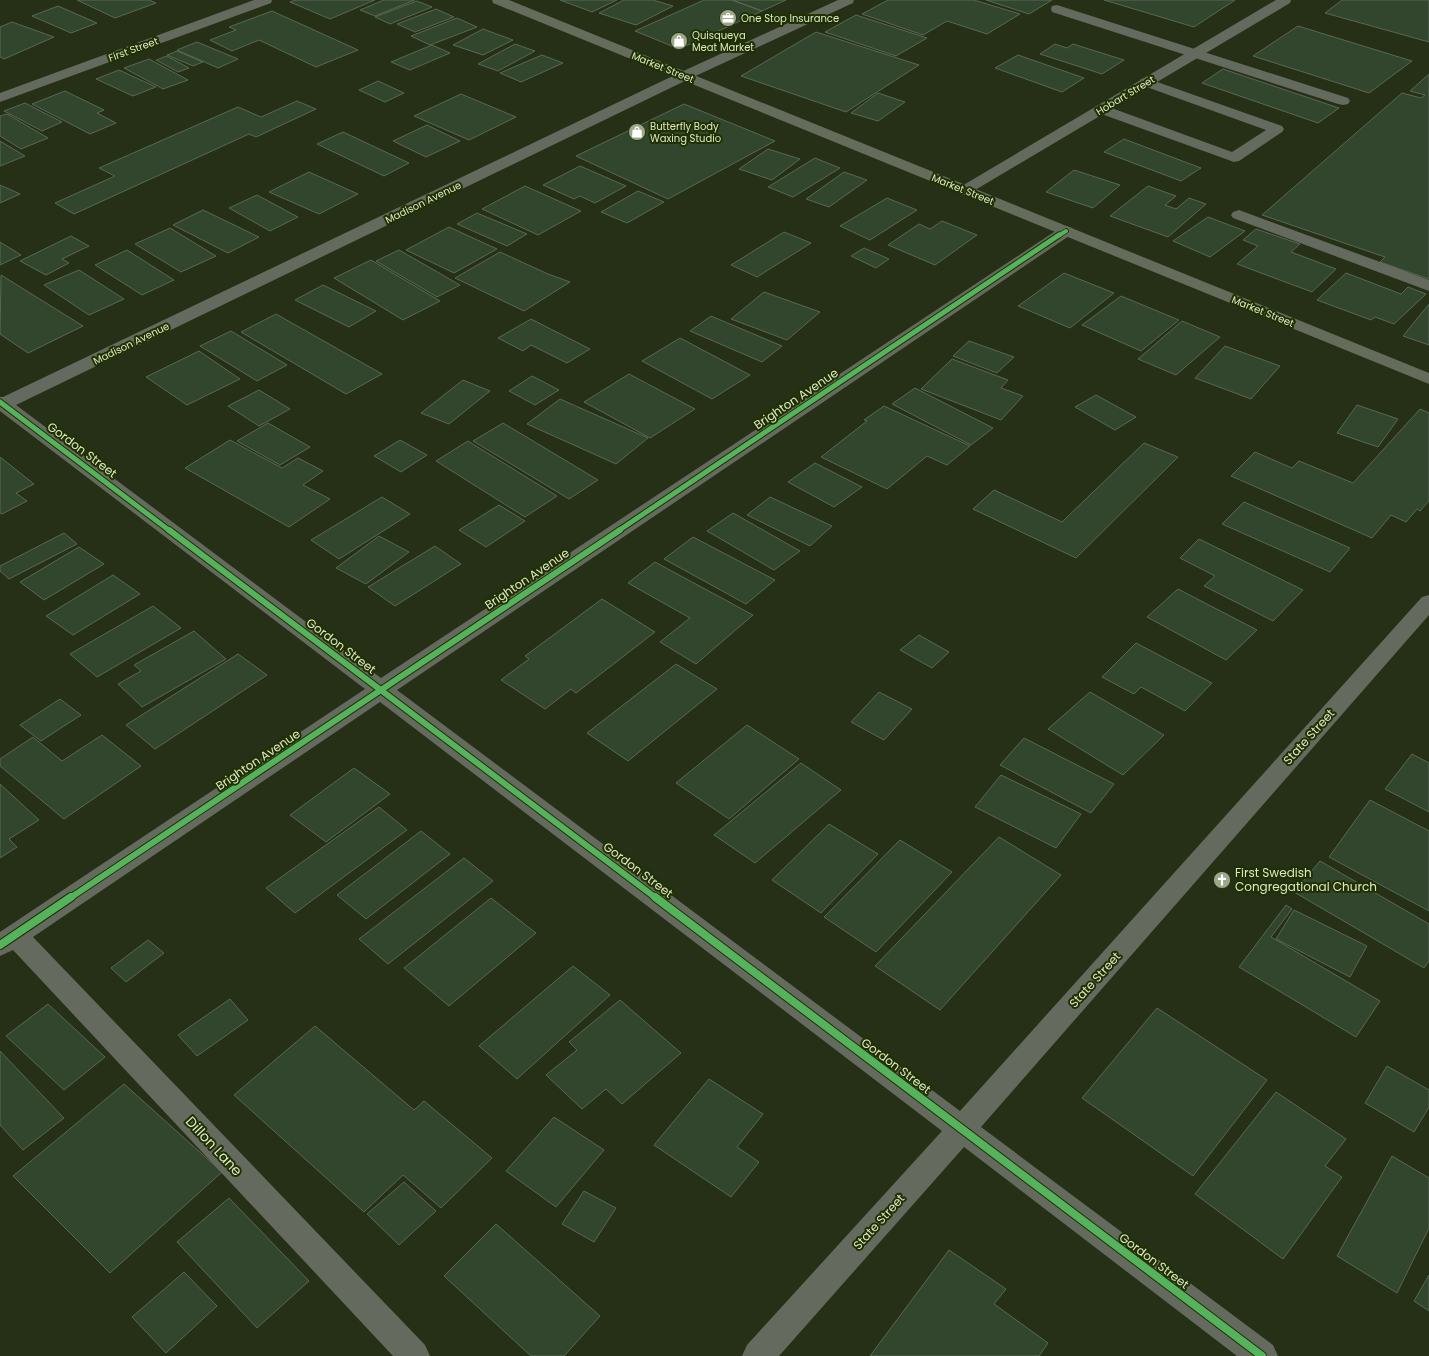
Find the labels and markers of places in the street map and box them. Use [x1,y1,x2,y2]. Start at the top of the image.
office icon: One Stop Insurance [718,8,738,28]
place label: One Stop Insurance [741,11,839,26]
place label: Quisqueya Meat Market [692,28,754,55]
shop icon: Quisqueya Meat Market [669,31,689,51]
place label: Butterfly Body Waxing Studio [650,119,721,146]
shop icon: Butterfly Body Waxing Studio [627,122,647,142]
place label: First Swedish Congregational Church [1235,864,1377,895]
church icon: First Swedish Congregational Church [1212,870,1232,890]

